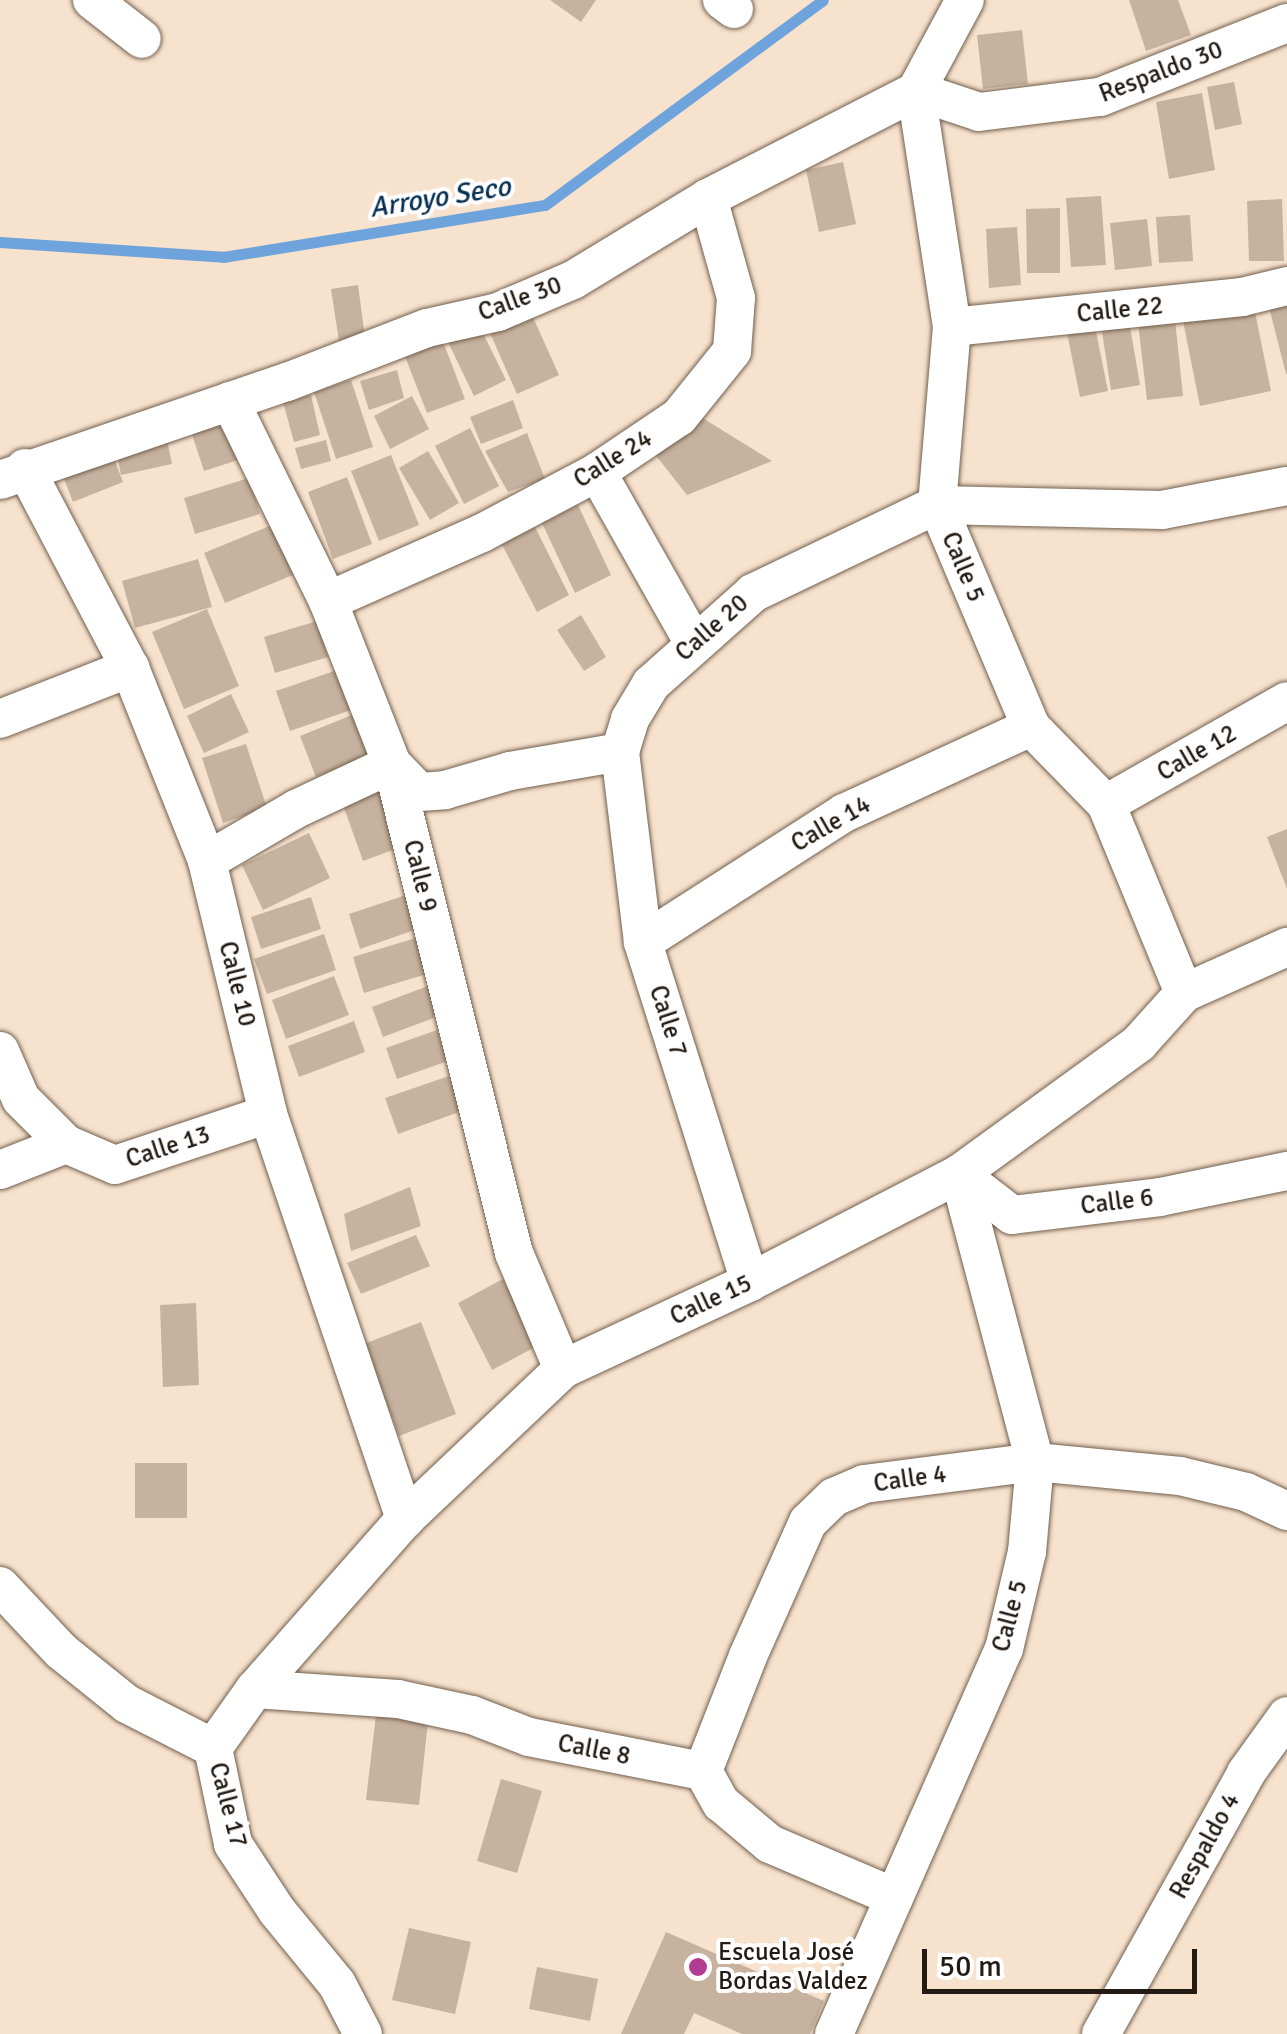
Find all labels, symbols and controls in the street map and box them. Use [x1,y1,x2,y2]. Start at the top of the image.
street label: Respaldo 30 [1095,35,1227,109]
water label: Arroyo Seco [367,169,513,225]
street label: Calle 30 [474,270,566,328]
street label: Calle 22 [1075,291,1165,329]
street label: Calle 24 [568,423,658,495]
street label: Calle 5 [935,527,991,607]
street label: Calle 20 [669,588,755,668]
street label: Calle 12 [1152,718,1242,788]
street label: Calle 14 [786,789,876,859]
street label: Calle 9 [397,837,443,915]
street label: Calle 10 [212,938,262,1030]
street label: Calle 7 [642,982,694,1060]
street label: Calle 13 [122,1119,214,1175]
street label: Calle 6 [1079,1183,1155,1221]
street label: Calle 15 [665,1268,757,1332]
street label: Calle 4 [872,1459,948,1499]
street label: Calle 5 [986,1577,1034,1655]
street label: Calle 8 [555,1728,633,1772]
street label: Calle 17 [202,1759,254,1851]
street label: Respaldo 4 [1164,1788,1246,1904]
scale bar [927,1929,1202,1991]
place label: Escuela José Bordas Valdez [718,1938,868,1997]
text: 50 m [939,1948,1002,1985]
marker: Escuela José Bordas Valdez [687,1956,709,1978]

